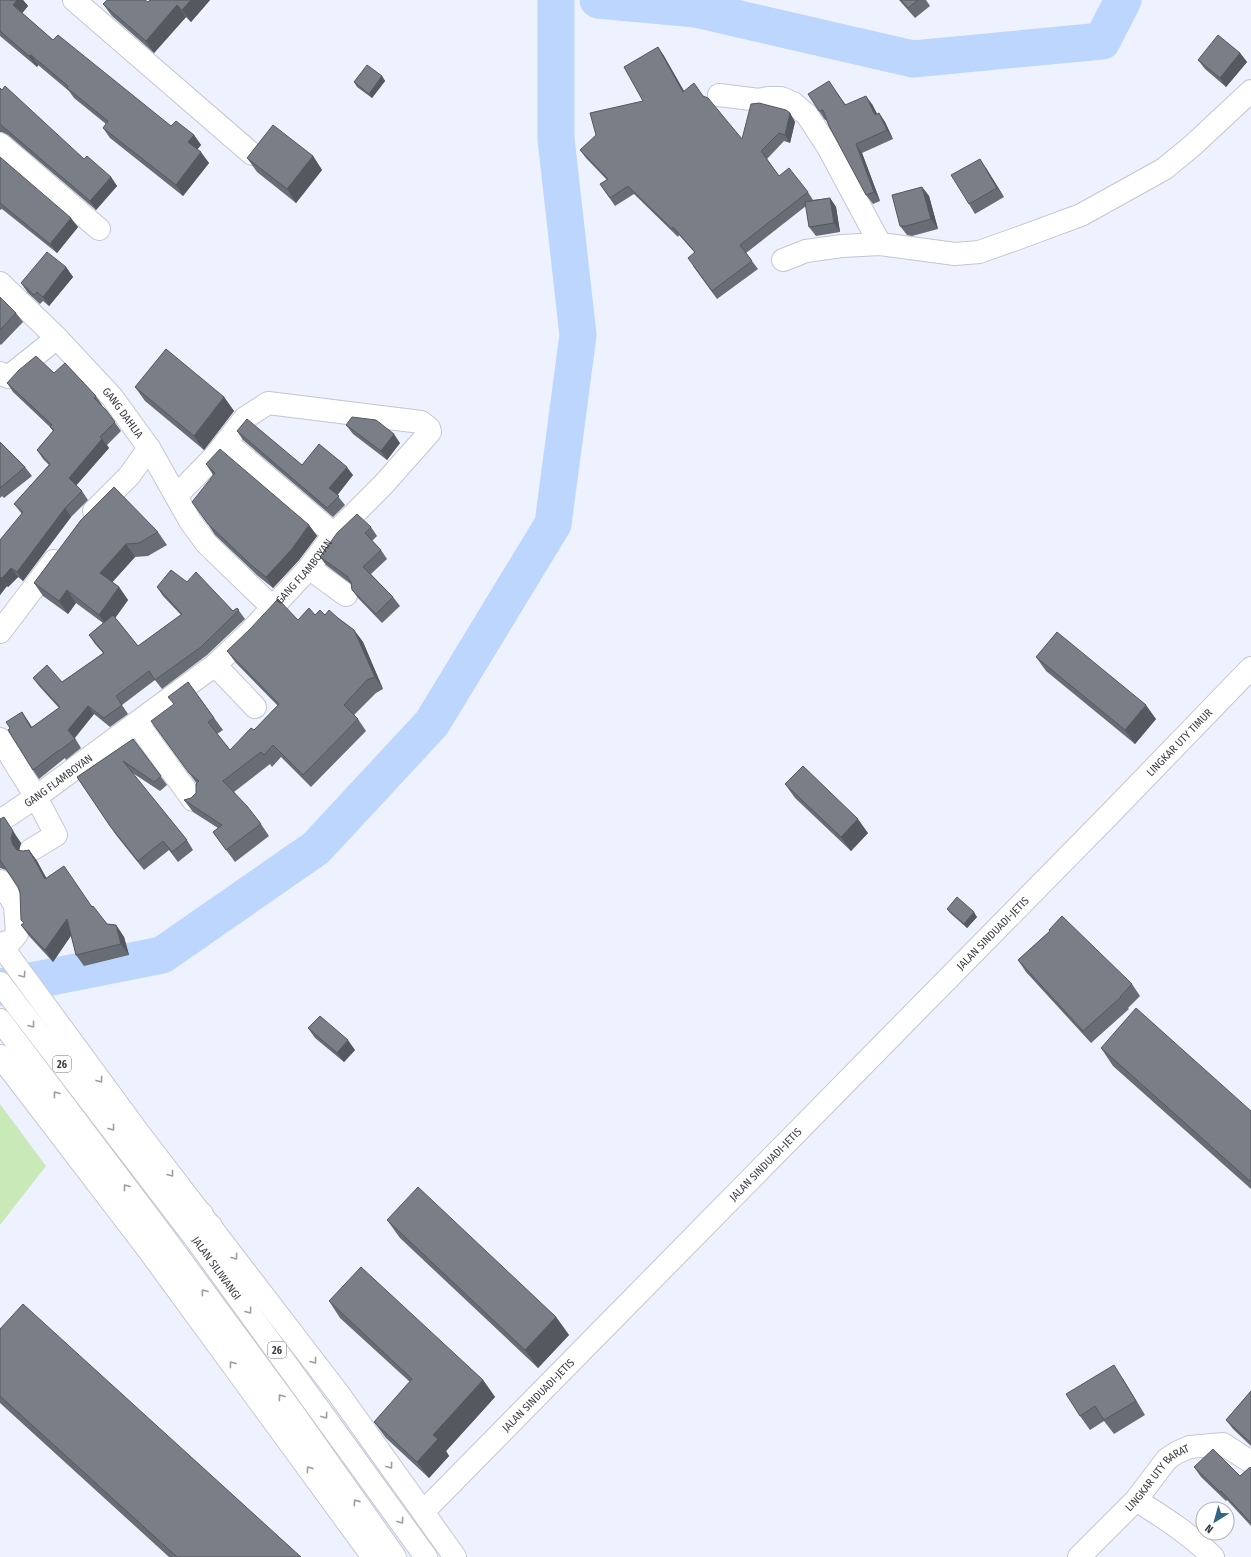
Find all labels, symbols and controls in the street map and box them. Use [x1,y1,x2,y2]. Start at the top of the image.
street label: GANG DAHLIA [99,385,146,441]
street label: GANG FLAMBOYAN [273,536,335,607]
street label: LINGKAR UTY TIMUR [1144,706,1215,779]
street label: GANG FLAMBOYAN [22,752,95,810]
street label: JALAN SINDUADI-JETIS [954,894,1032,973]
one-way arrow [18,971,26,978]
one-way arrow [28,1020,35,1027]
road number: 26 [53,1056,71,1072]
one-way arrow [95,1076,103,1083]
one-way arrow [53,1091,60,1098]
one-way arrow [107,1123,114,1130]
street label: JALAN SINDUADI-JETIS [727,1125,805,1204]
one-way arrow [166,1170,173,1177]
one-way arrow [124,1185,131,1192]
street label: JALAN SILIWANGI [189,1234,243,1302]
one-way arrow [230,1253,237,1260]
one-way arrow [202,1289,209,1296]
one-way arrow [244,1306,251,1313]
road number: 26 [268,1342,286,1358]
one-way arrow [309,1356,316,1363]
street label: JALAN SINDUADI-JETIS [500,1356,578,1435]
one-way arrow [230,1362,237,1369]
one-way arrow [279,1394,286,1401]
one-way arrow [320,1411,327,1418]
street label: LINGKAR UTY BARAT [1123,1442,1192,1514]
one-way arrow [386,1461,393,1468]
one-way arrow [306,1466,314,1473]
one-way arrow [354,1500,361,1507]
north arrow [1195,1501,1235,1541]
one-way arrow [396,1517,403,1524]
text: N [1203,1521,1216,1536]

